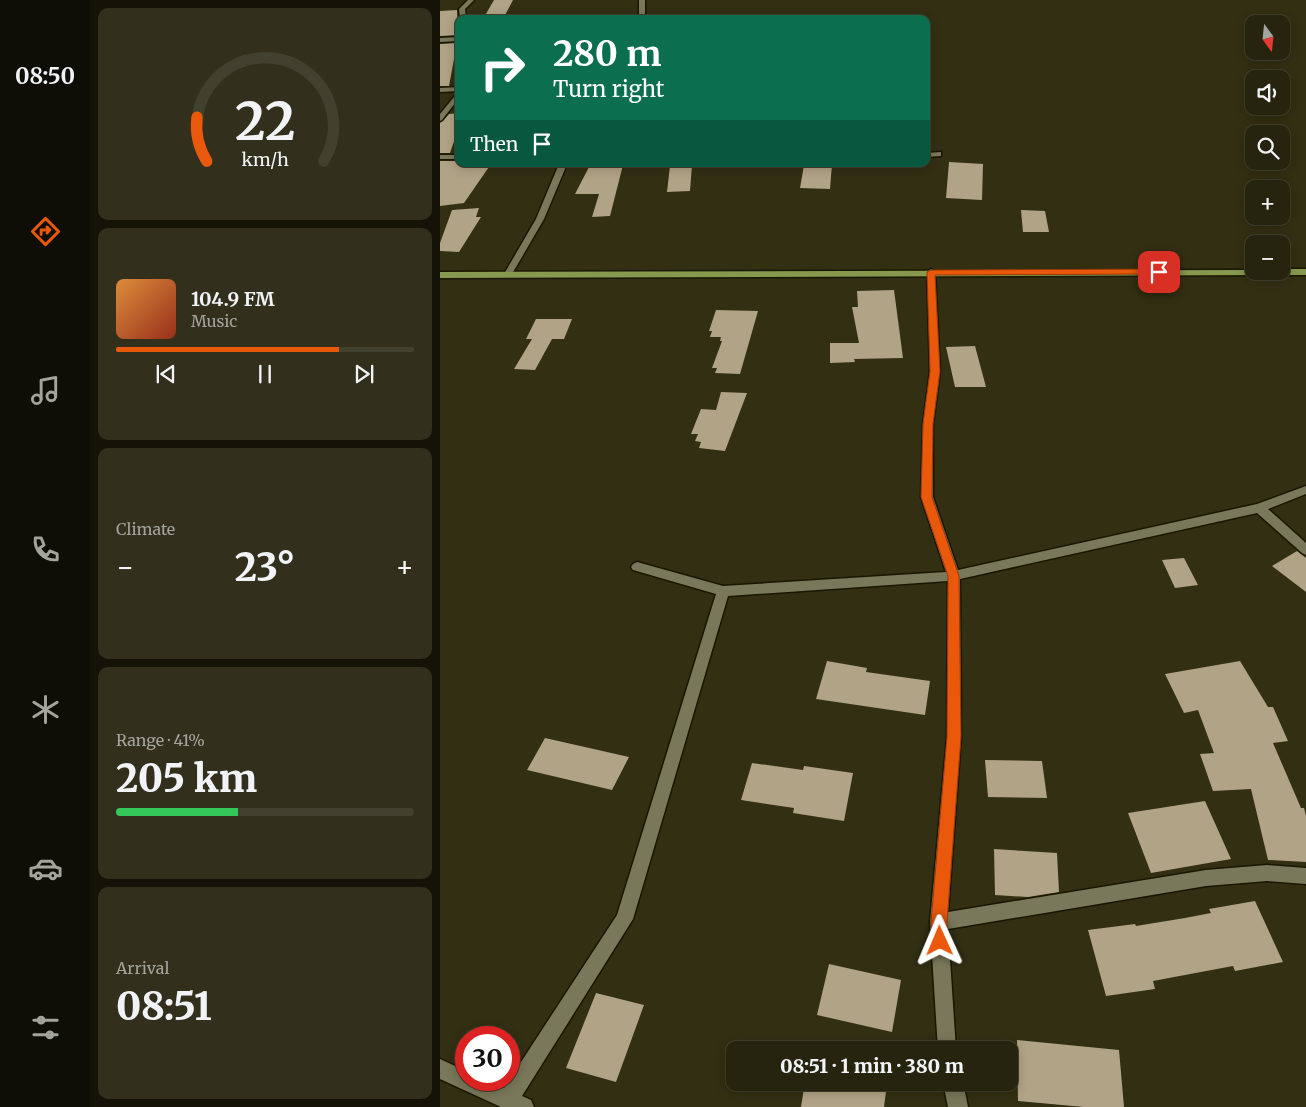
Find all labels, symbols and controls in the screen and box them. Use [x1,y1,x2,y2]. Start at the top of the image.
north arrow [1245,15,1290,60]
map controls [1245,15,1290,280]
text: 280 m [553,32,661,76]
icon: right [470,35,535,100]
text: 08:50 [15,62,75,90]
button: sound [1245,70,1290,115]
text: Turn right [553,75,664,103]
text: 22 [235,89,295,154]
button: search [1245,125,1290,170]
icon: arrive [528,130,556,158]
text: Then [470,132,518,156]
text: km/h [241,148,289,171]
button: + [1245,180,1290,225]
icon: directions [28,214,63,249]
button: − [1245,235,1290,280]
pin [1138,251,1180,293]
icon: arrive [1145,258,1173,286]
text: 104.9 FM [191,287,275,311]
text: Music [191,311,237,331]
icon: previous [152,360,180,388]
icon: pause [251,360,279,388]
icon: next [350,360,378,388]
icon: music [28,373,63,408]
text: Climate [116,519,175,539]
icon: phone [28,532,63,567]
text: 23° [235,544,295,591]
text: − [116,549,135,585]
text: + [395,549,414,585]
icon: climate [28,692,63,727]
text: Range · 41% [116,730,205,750]
text: 205 km [116,755,257,802]
icon: car [28,851,63,886]
position arrow [913,914,965,966]
text: Arrival [116,958,169,978]
text: 08:51 [116,983,212,1030]
icon: filters [28,1010,63,1045]
speed limit sign: 30 [455,1026,520,1091]
text: 08:51 · 1 min · 380 m [780,1054,964,1078]

